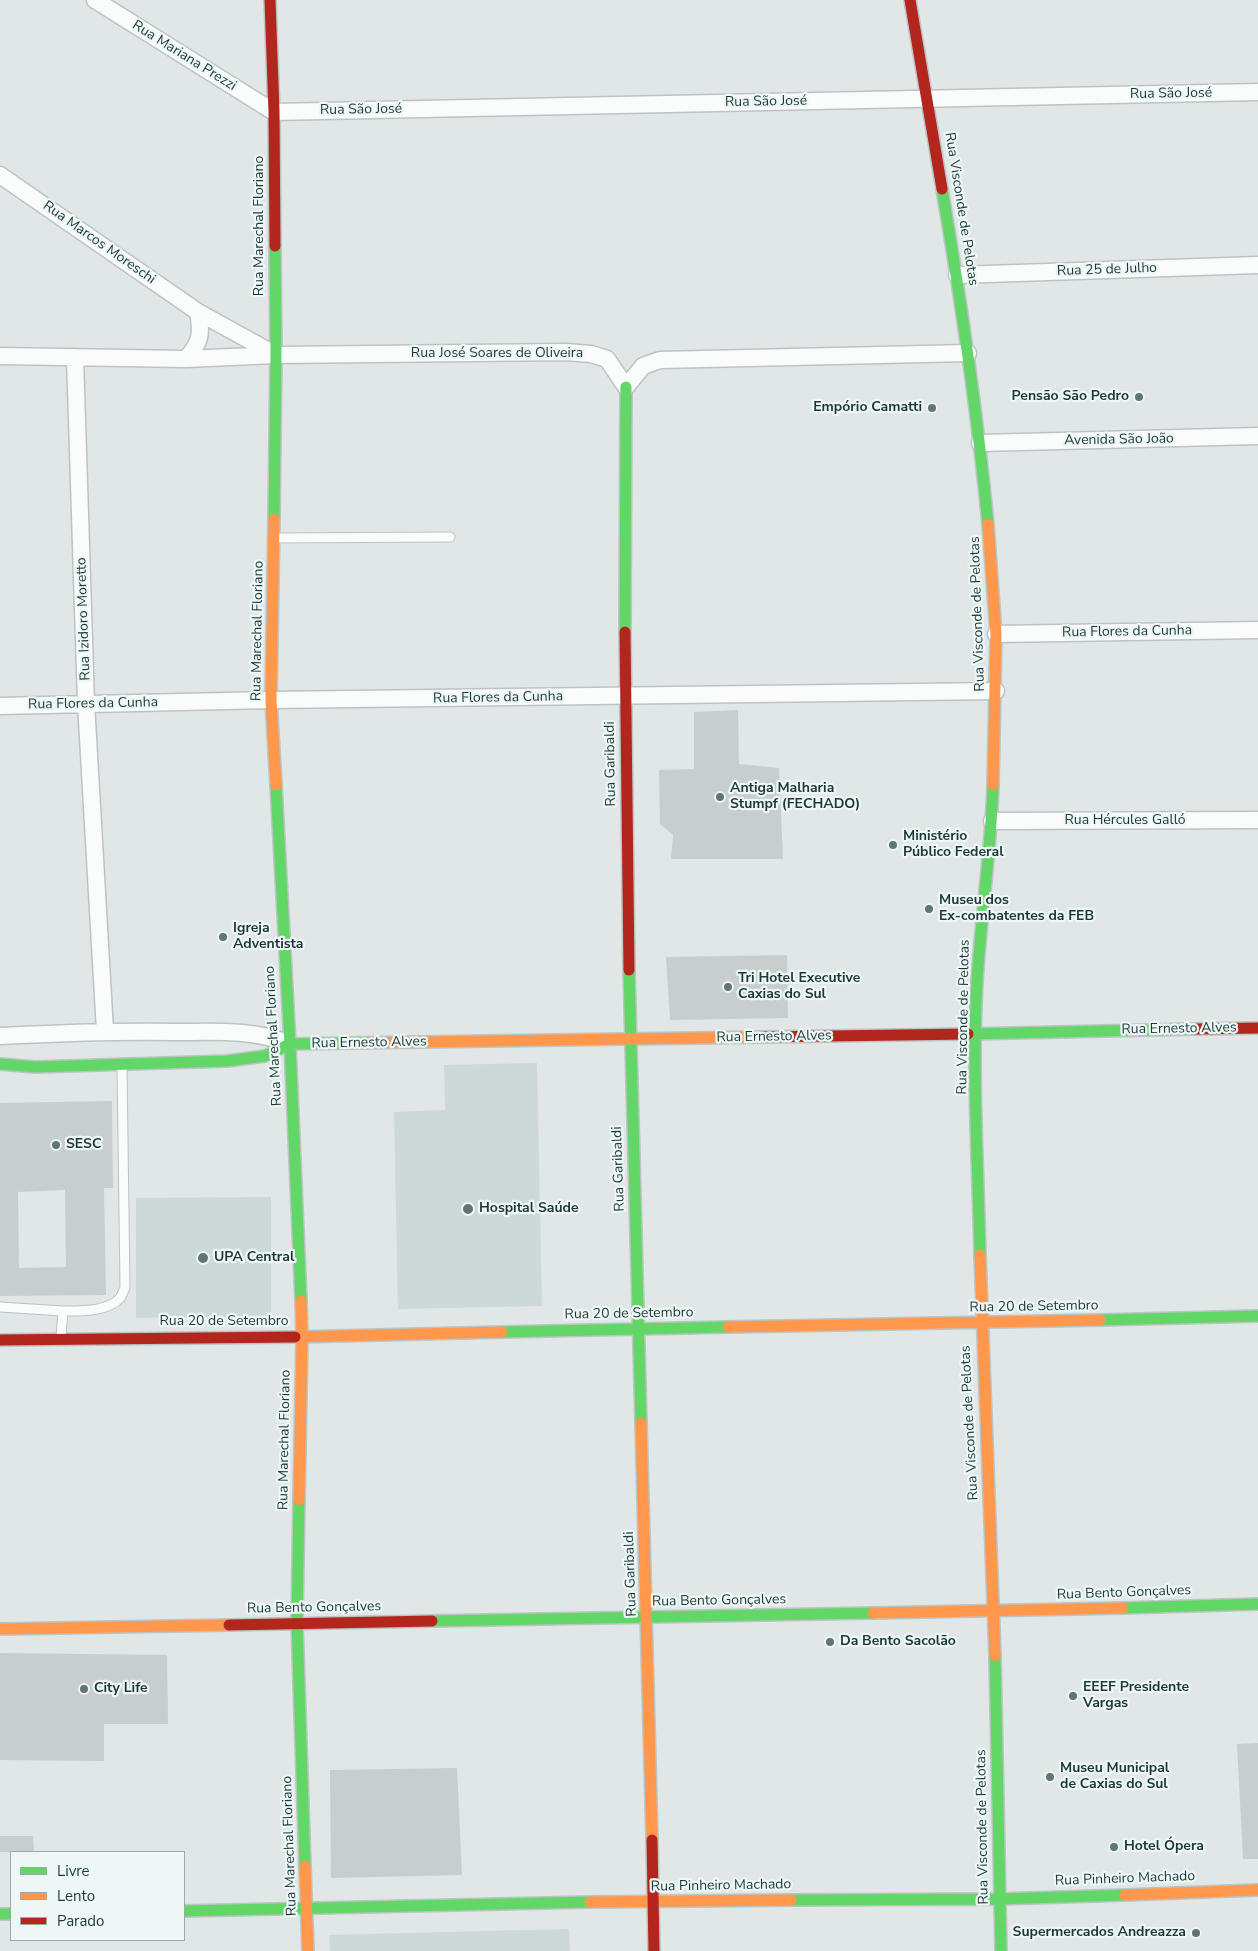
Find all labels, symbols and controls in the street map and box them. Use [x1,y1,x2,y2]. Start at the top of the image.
street label: Rua Mariana Prezzi [129,17,239,95]
street label: Rua São José [1130,85,1212,103]
street label: Rua São José [725,93,807,111]
street label: Rua São José [320,101,402,119]
street label: Rua Visconde de Pelotas [941,131,981,287]
street label: Rua Marechal Floriano [252,156,268,296]
street label: Rua Marcos Moreschi [39,198,159,288]
street label: Rua 25 de Julho [1057,260,1157,280]
street label: Rua José Soares de Oliveira [411,346,583,362]
place label: Pensão São Pedro [1012,389,1129,405]
marker: Pensão São Pedro [1133,391,1145,403]
place label: Empório Camatti [813,400,922,416]
marker: Empório Camatti [926,402,938,414]
street label: Avenida São João [1064,431,1174,449]
street label: Rua Visconde de Pelotas [967,536,989,692]
street label: Rua Izidoro Moretto [73,557,95,681]
street label: Rua Marechal Floriano [248,561,268,701]
street label: Rua Flores da Cunha [1062,622,1192,642]
street label: Rua Flores da Cunha [433,688,563,708]
street label: Rua Flores da Cunha [28,694,158,714]
street label: Rua Garibaldi [602,721,620,807]
place label: Antiga Malharia Stumpf (FECHADO) [730,781,860,814]
marker: Antiga Malharia Stumpf (FECHADO) [714,791,726,803]
street label: Rua Hércules Galló [1064,813,1186,829]
place label: Ministério Público Federal [903,829,1004,862]
marker: Ministério Público Federal [887,839,899,851]
place label: Museu dos Ex-combatentes da FEB [939,893,1094,926]
marker: Museu dos Ex-combatentes da FEB [923,903,935,915]
place label: Igreja Adventista [233,921,304,954]
marker: Igreja Adventista [217,931,229,943]
street label: Rua Visconde de Pelotas [954,939,974,1095]
street label: Rua Marechal Floriano [262,965,286,1107]
place label: Tri Hotel Executive Caxias do Sul [738,971,860,1004]
marker: Tri Hotel Executive Caxias do Sul [722,981,734,993]
street label: Rua Ernesto Alves [1121,1020,1237,1038]
street label: Rua Ernesto Alves [716,1028,832,1046]
street label: Rua Ernesto Alves [311,1034,427,1052]
street label: Rua Garibaldi [609,1126,629,1212]
place label: SESC [66,1137,101,1153]
marker: SESC [50,1139,62,1151]
place label: Hospital Saúde [479,1201,579,1217]
marker: Hospital Saúde [461,1202,475,1216]
place label: UPA Central [214,1250,294,1266]
marker: UPA Central [196,1251,210,1265]
street label: Rua 20 de Setembro [969,1297,1099,1317]
street label: Rua 20 de Setembro [564,1304,694,1324]
street label: Rua 20 de Setembro [159,1314,289,1330]
street label: Rua Visconde de Pelotas [958,1345,982,1501]
street label: Rua Marechal Floriano [275,1370,295,1510]
street label: Rua Garibaldi [621,1531,641,1617]
street label: Rua Bento Gonçalves [1057,1582,1191,1604]
street label: Rua Bento Gonçalves [652,1591,786,1611]
street label: Rua Bento Gonçalves [247,1598,381,1618]
place label: Da Bento Sacolão [840,1634,956,1650]
marker: Da Bento Sacolão [824,1636,836,1648]
place label: EEEF Presidente Vargas [1083,1680,1189,1712]
place label: City Life [94,1681,148,1697]
marker: City Life [78,1683,90,1695]
marker: EEEF Presidente Vargas [1067,1690,1079,1702]
street label: Rua Visconde de Pelotas [973,1749,993,1905]
place label: Museu Municipal de Caxias do Sul [1060,1761,1169,1794]
marker: Museu Municipal de Caxias do Sul [1044,1771,1056,1783]
street label: Rua Marechal Floriano [279,1775,301,1917]
place label: Hotel Ópera [1124,1839,1204,1855]
marker: Hotel Ópera [1108,1841,1120,1853]
legend [10,1851,185,1941]
text: Livre [57,1861,90,1881]
street label: Rua Pinheiro Machado [1055,1868,1195,1890]
street label: Rua Pinheiro Machado [651,1876,791,1896]
text: Lento [57,1886,95,1906]
text: Parado [57,1911,104,1931]
place label: Supermercados Andreazza [1013,1925,1186,1941]
marker: Supermercados Andreazza [1190,1927,1202,1939]

